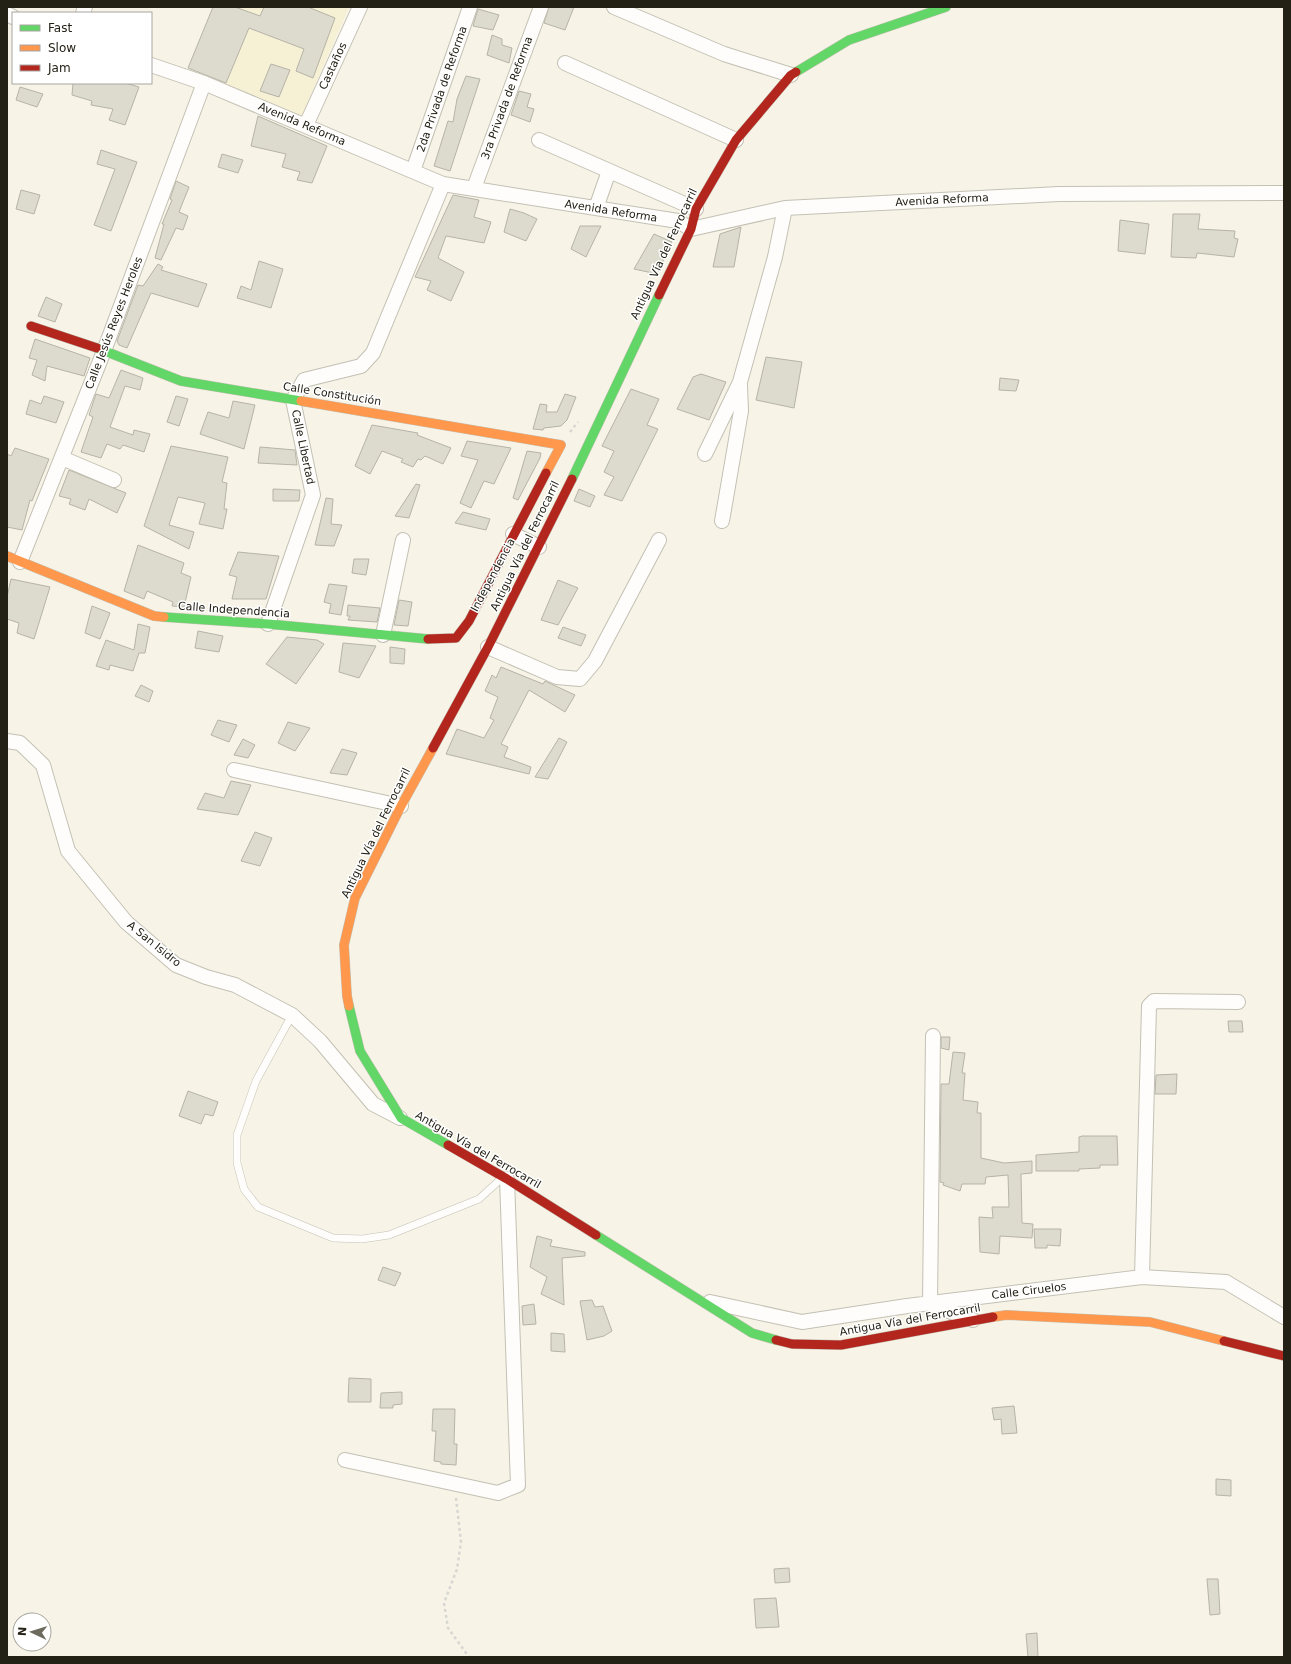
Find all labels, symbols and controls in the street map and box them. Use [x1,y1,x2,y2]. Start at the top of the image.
legend [12,12,152,84]
text: Fast [48,21,72,35]
street label: 2da Privada de Reforma [414,24,470,154]
street label: 3ra Privada de Reforma [479,35,535,161]
street label: Castaños [316,40,350,92]
text: Slow [48,41,76,55]
text: Jam [47,61,71,75]
street label: Avenida Reforma [256,100,348,148]
street label: Antigua Vía del Ferrocarril [628,187,700,321]
street label: Avenida Reforma [895,191,989,209]
street label: Avenida Reforma [564,197,658,225]
street label: Calle Jesús Reyes Heroles [83,255,145,391]
street label: Calle Constitución [282,380,382,408]
street label: Calle Libertad [289,408,317,486]
street label: Antigua Vía del Ferrocarril [488,479,562,613]
street label: Independencia [468,536,518,614]
street label: Calle Independencia [178,600,290,620]
street label: Antigua Vía del Ferrocarril [339,766,413,900]
street label: A San Isidro [125,918,184,970]
street label: Antigua Vía del Ferrocarril [413,1109,543,1191]
street label: Calle Ciruelos [991,1280,1067,1302]
street label: Antigua Vía del Ferrocarril [839,1301,981,1339]
north arrow [12,1612,52,1652]
text: N [16,1626,29,1636]

